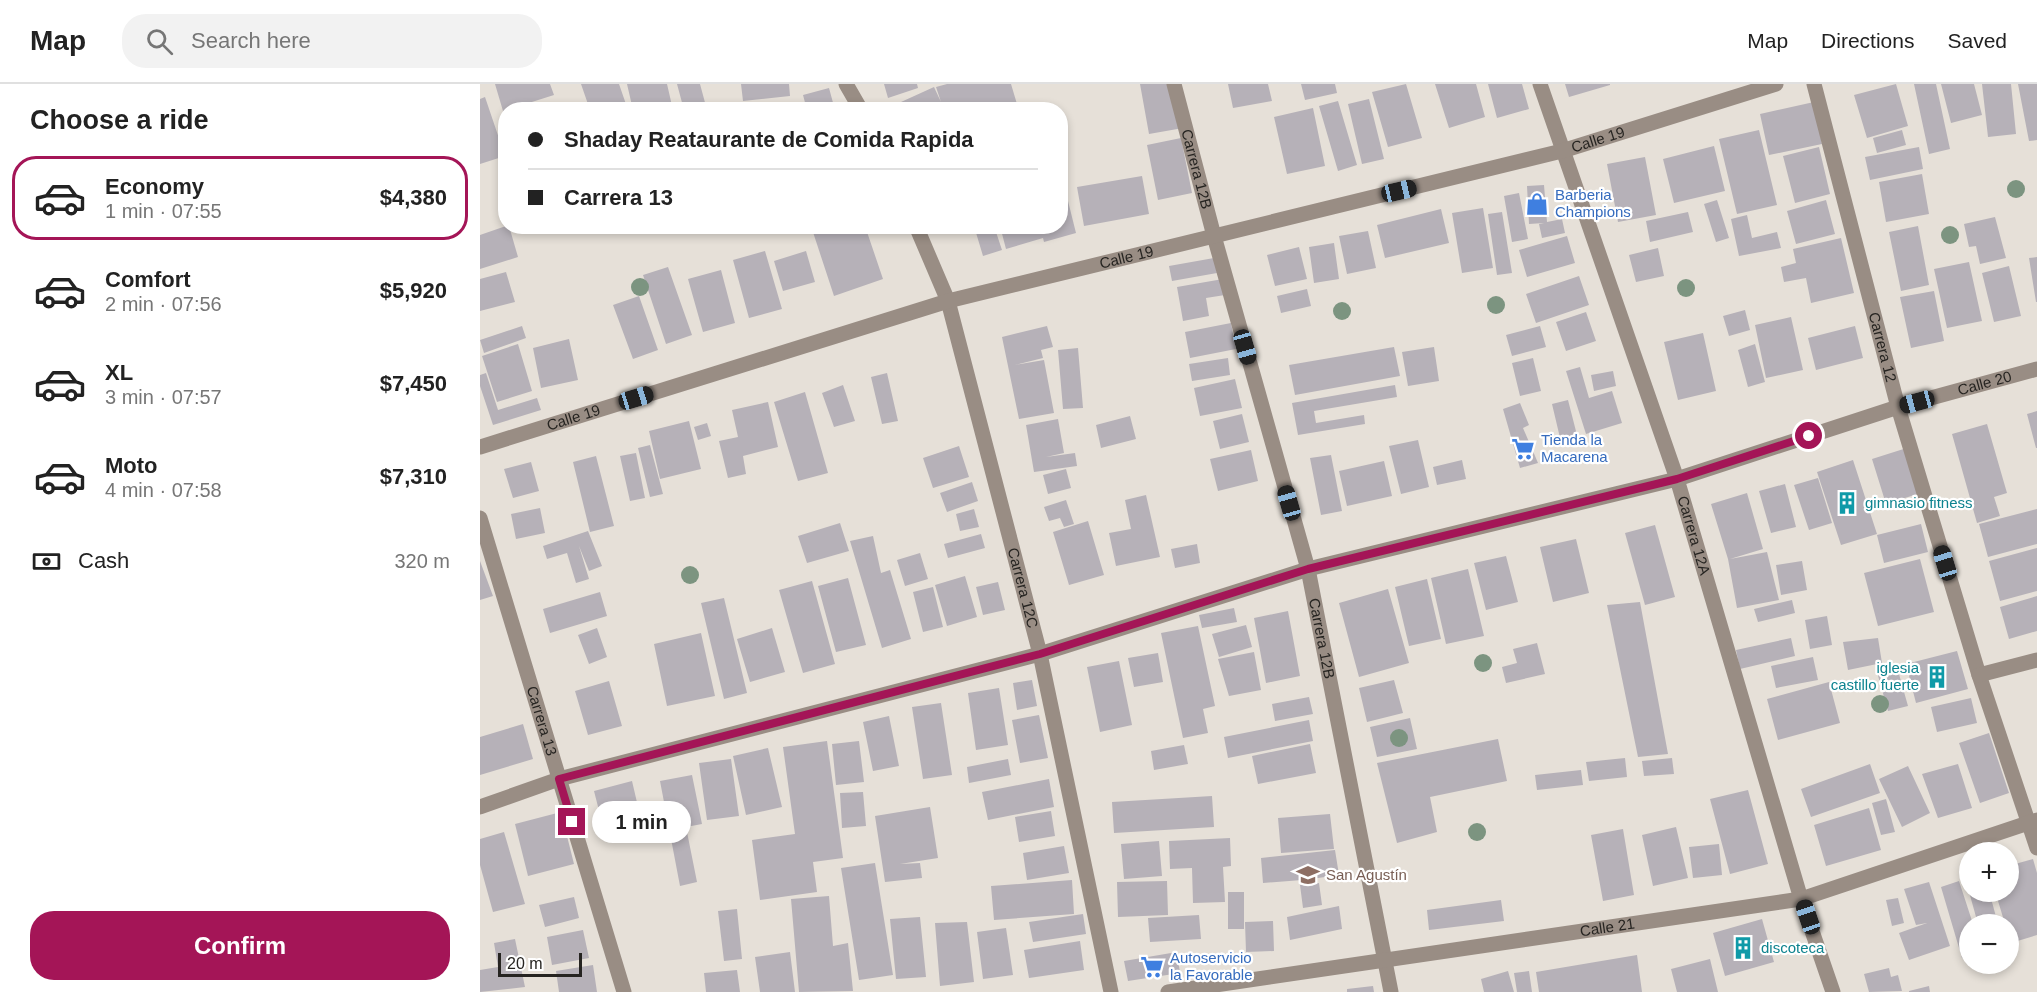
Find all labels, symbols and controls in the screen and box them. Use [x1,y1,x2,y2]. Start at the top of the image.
search box [122,14,542,68]
text: Map [30,25,86,56]
icon: search [143,25,176,58]
text: Search here [191,28,311,53]
text: Map [1747,29,1788,52]
text: Directions [1821,29,1914,52]
text: Saved [1947,29,2007,52]
text: Choose a ride [30,105,209,135]
street label: Calle 19 [1569,123,1627,156]
text: Shaday Reataurante de Comida Rapida [564,127,974,152]
street label: Carrera 12B [1178,127,1216,211]
icon: car [33,171,87,225]
text: Economy [105,174,204,199]
car [1379,178,1419,204]
text: $4,380 [380,185,447,210]
text: Carrera 13 [564,185,673,210]
place label: Barberia Champions [1555,186,1631,220]
shop icon: Barberia Champions [1524,191,1550,217]
text: 1 min · 07:55 [105,200,222,222]
street label: Calle 19 [1098,242,1155,272]
icon: car [33,264,87,318]
text: Comfort [105,267,191,292]
text: $5,920 [380,278,447,303]
text: 2 min · 07:56 [105,293,222,315]
street label: Carrera 12 [1866,310,1900,384]
car [1231,327,1259,367]
icon: car [33,357,87,411]
text: XL [105,360,133,385]
street label: Calle 20 [1956,367,2013,398]
text: $7,450 [380,371,447,396]
car [616,384,656,412]
text: 3 min · 07:57 [105,386,222,408]
car [1897,389,1937,415]
street label: Calle 19 [545,401,602,434]
route start [1795,422,1822,449]
place label: Tienda la Macarena [1541,431,1608,465]
supermarket icon: Tienda la Macarena [1510,436,1536,462]
icon: car [33,450,87,504]
text: Moto [105,453,158,478]
text: $7,310 [380,464,447,489]
text: 4 min · 07:58 [105,479,222,501]
car [1275,483,1303,523]
building icon: gimnasio fitness [1834,490,1860,516]
street label: Carrera 12A [1674,494,1714,577]
place label: gimnasio fitness [1865,494,1973,511]
car [1931,543,1959,583]
icon: cash [30,545,63,578]
street label: Carrera 12C [1005,546,1042,630]
text: Cash [78,548,129,573]
text: 320 m [394,550,450,572]
street label: Carrera 12B [1306,597,1338,680]
place label: iglesia castillo fuerte [1831,659,1920,693]
building icon: iglesia castillo fuerte [1924,664,1950,690]
street label: Carrera 13 [524,684,561,757]
callout: 1 min [593,801,692,843]
route end [558,808,585,835]
text: 1 min [615,811,668,833]
map controls [1959,842,2019,974]
button: + [1959,842,2019,902]
school or university icon: San Agustín [1295,862,1321,888]
place label: San Agustín [1326,866,1407,883]
car [1794,897,1822,937]
button: Confirm [30,911,450,980]
button: − [1959,914,2019,974]
street label: Calle 21 [1579,915,1636,939]
building icon: discoteca [1730,935,1756,961]
place label: discoteca [1761,939,1825,956]
place label: Autoservicio la Favorable [1170,949,1253,983]
scale bar [498,950,582,978]
supermarket icon: Autoservicio la Favorable [1139,954,1165,980]
text: 20 m [507,955,543,972]

